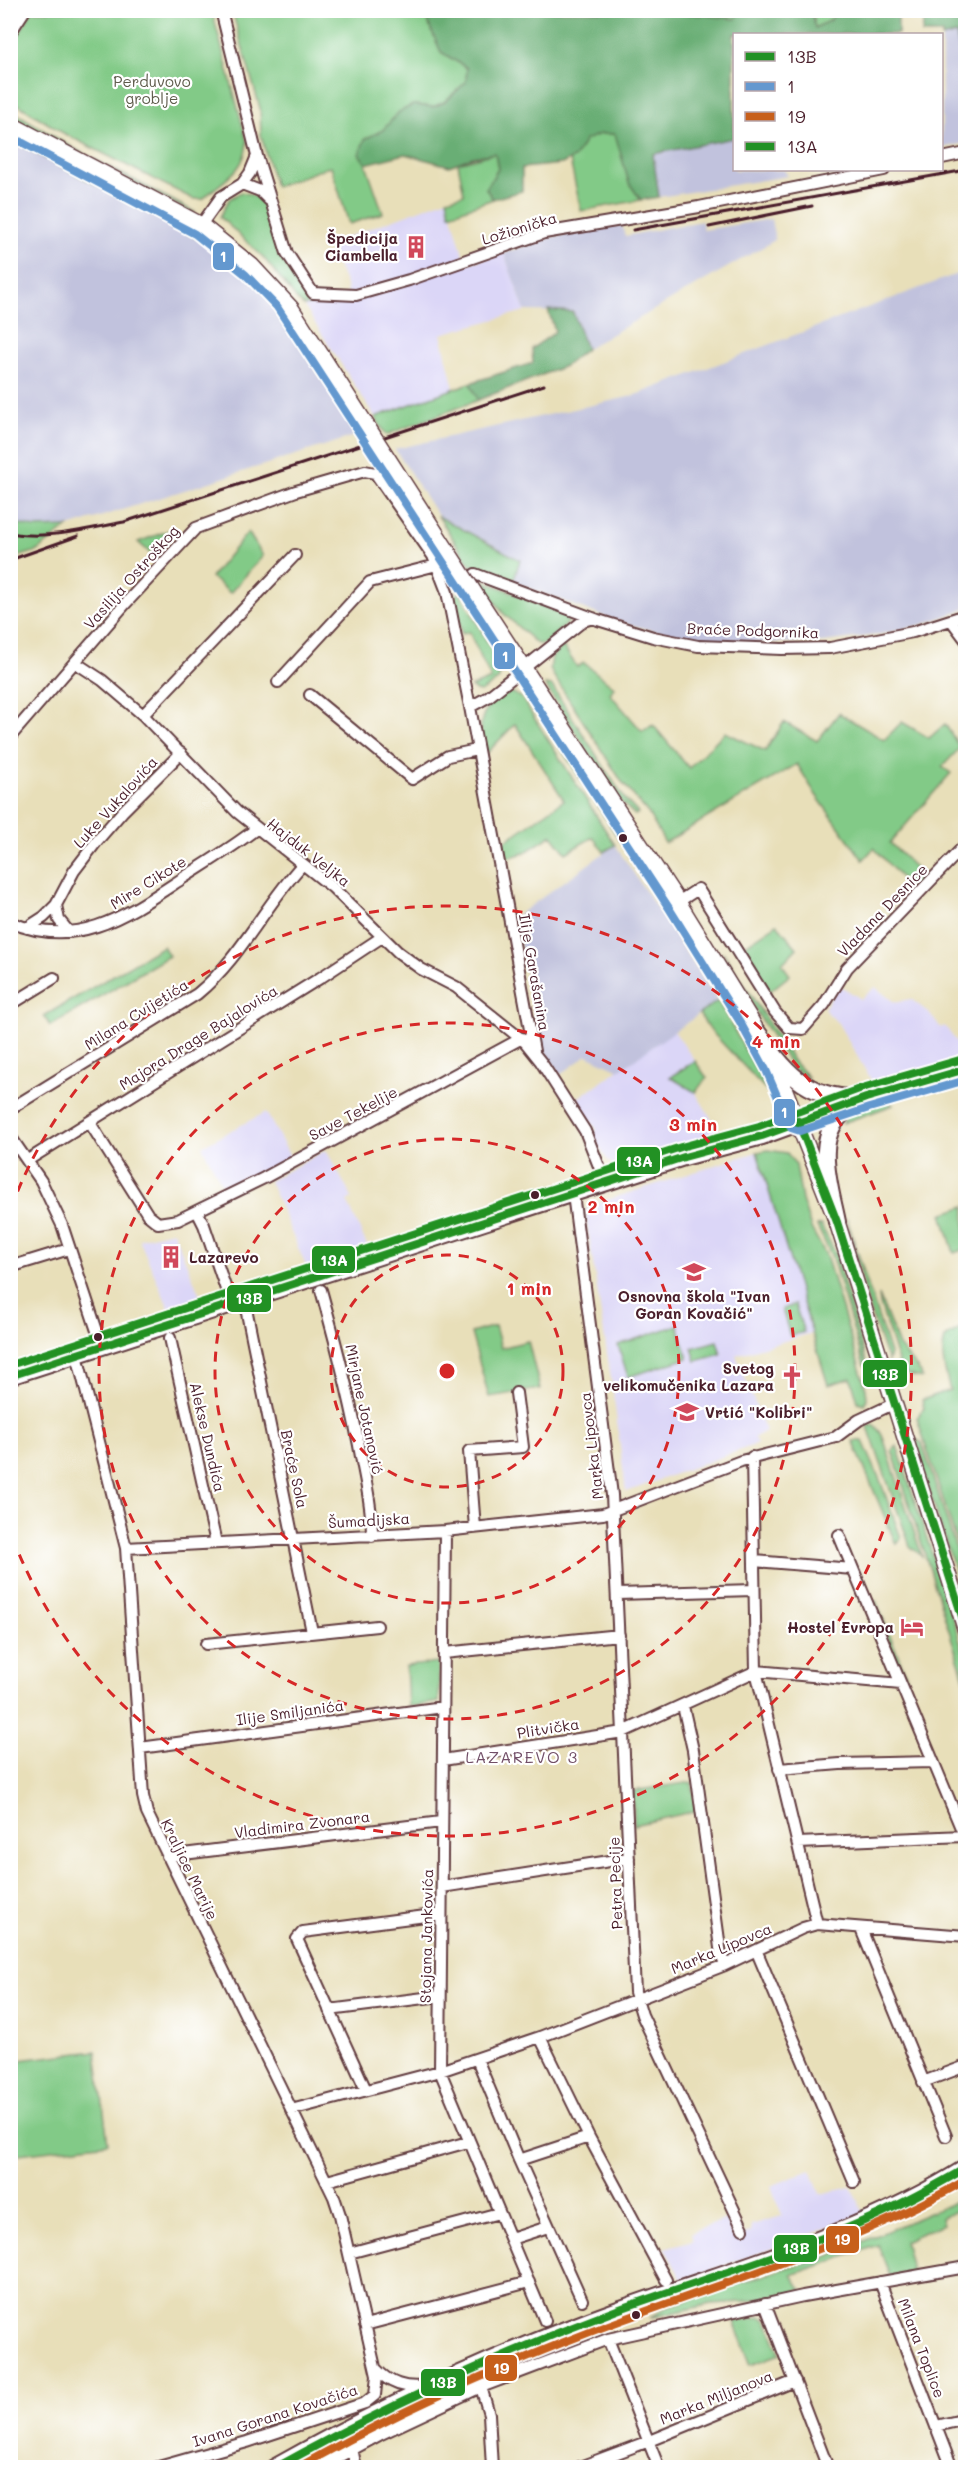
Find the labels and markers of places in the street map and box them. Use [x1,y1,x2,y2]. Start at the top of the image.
place label: Špedicija Ciambella [325,228,398,265]
building icon: Špedicija Ciambella [403,234,429,260]
unlabelled marker [617,832,629,844]
unlabelled marker [529,1189,541,1201]
building icon: Lazarevo [158,1244,184,1270]
place label: Lazarevo [189,1247,259,1267]
school or university icon: Osnovna škola "Ivan Goran Kovačić" [681,1259,707,1285]
place label: Osnovna škola "Ivan Goran Kovačić" [618,1286,770,1323]
unlabelled marker [92,1331,104,1343]
place label: Svetog velikomučenika Lazara [603,1358,774,1395]
centre of rings [437,1361,457,1381]
church icon: Svetog velikomučenika Lazara [779,1364,805,1390]
school or university icon: Vrtić "Kolibri" [674,1399,700,1425]
place label: Vrtić "Kolibri" [705,1402,813,1422]
hotel icon: Hostel Evropa [899,1614,925,1640]
place label: Hostel Evropa [787,1617,894,1637]
unlabelled marker [630,2309,642,2321]

